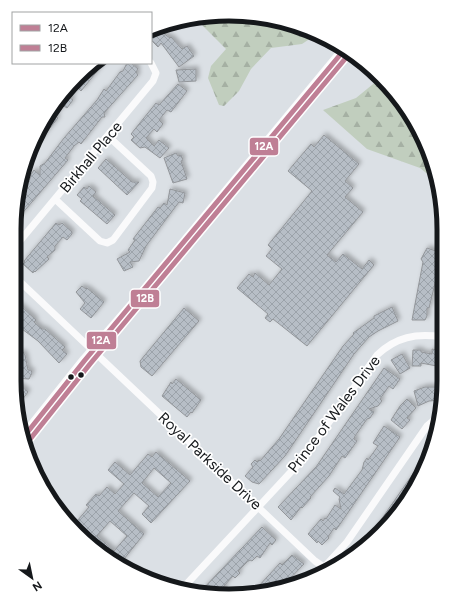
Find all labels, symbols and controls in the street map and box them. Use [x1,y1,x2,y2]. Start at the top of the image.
legend [12,12,152,64]
text: 12A [48,21,68,35]
text: 12B [48,41,67,55]
street label: Birkhall Place [56,118,126,196]
line badge: 12A [249,137,279,156]
text: 12A [255,140,274,153]
line badge: 12B [130,289,160,308]
text: 12B [136,292,154,305]
line badge: 12A [86,331,117,350]
text: 12A [92,334,111,347]
street label: Prince of Wales Drive [284,352,384,476]
unlabelled marker [76,370,86,380]
unlabelled marker [66,372,76,382]
street label: Royal Parkside Drive [155,409,265,513]
north arrow [12,558,52,598]
text: N [30,578,44,594]

